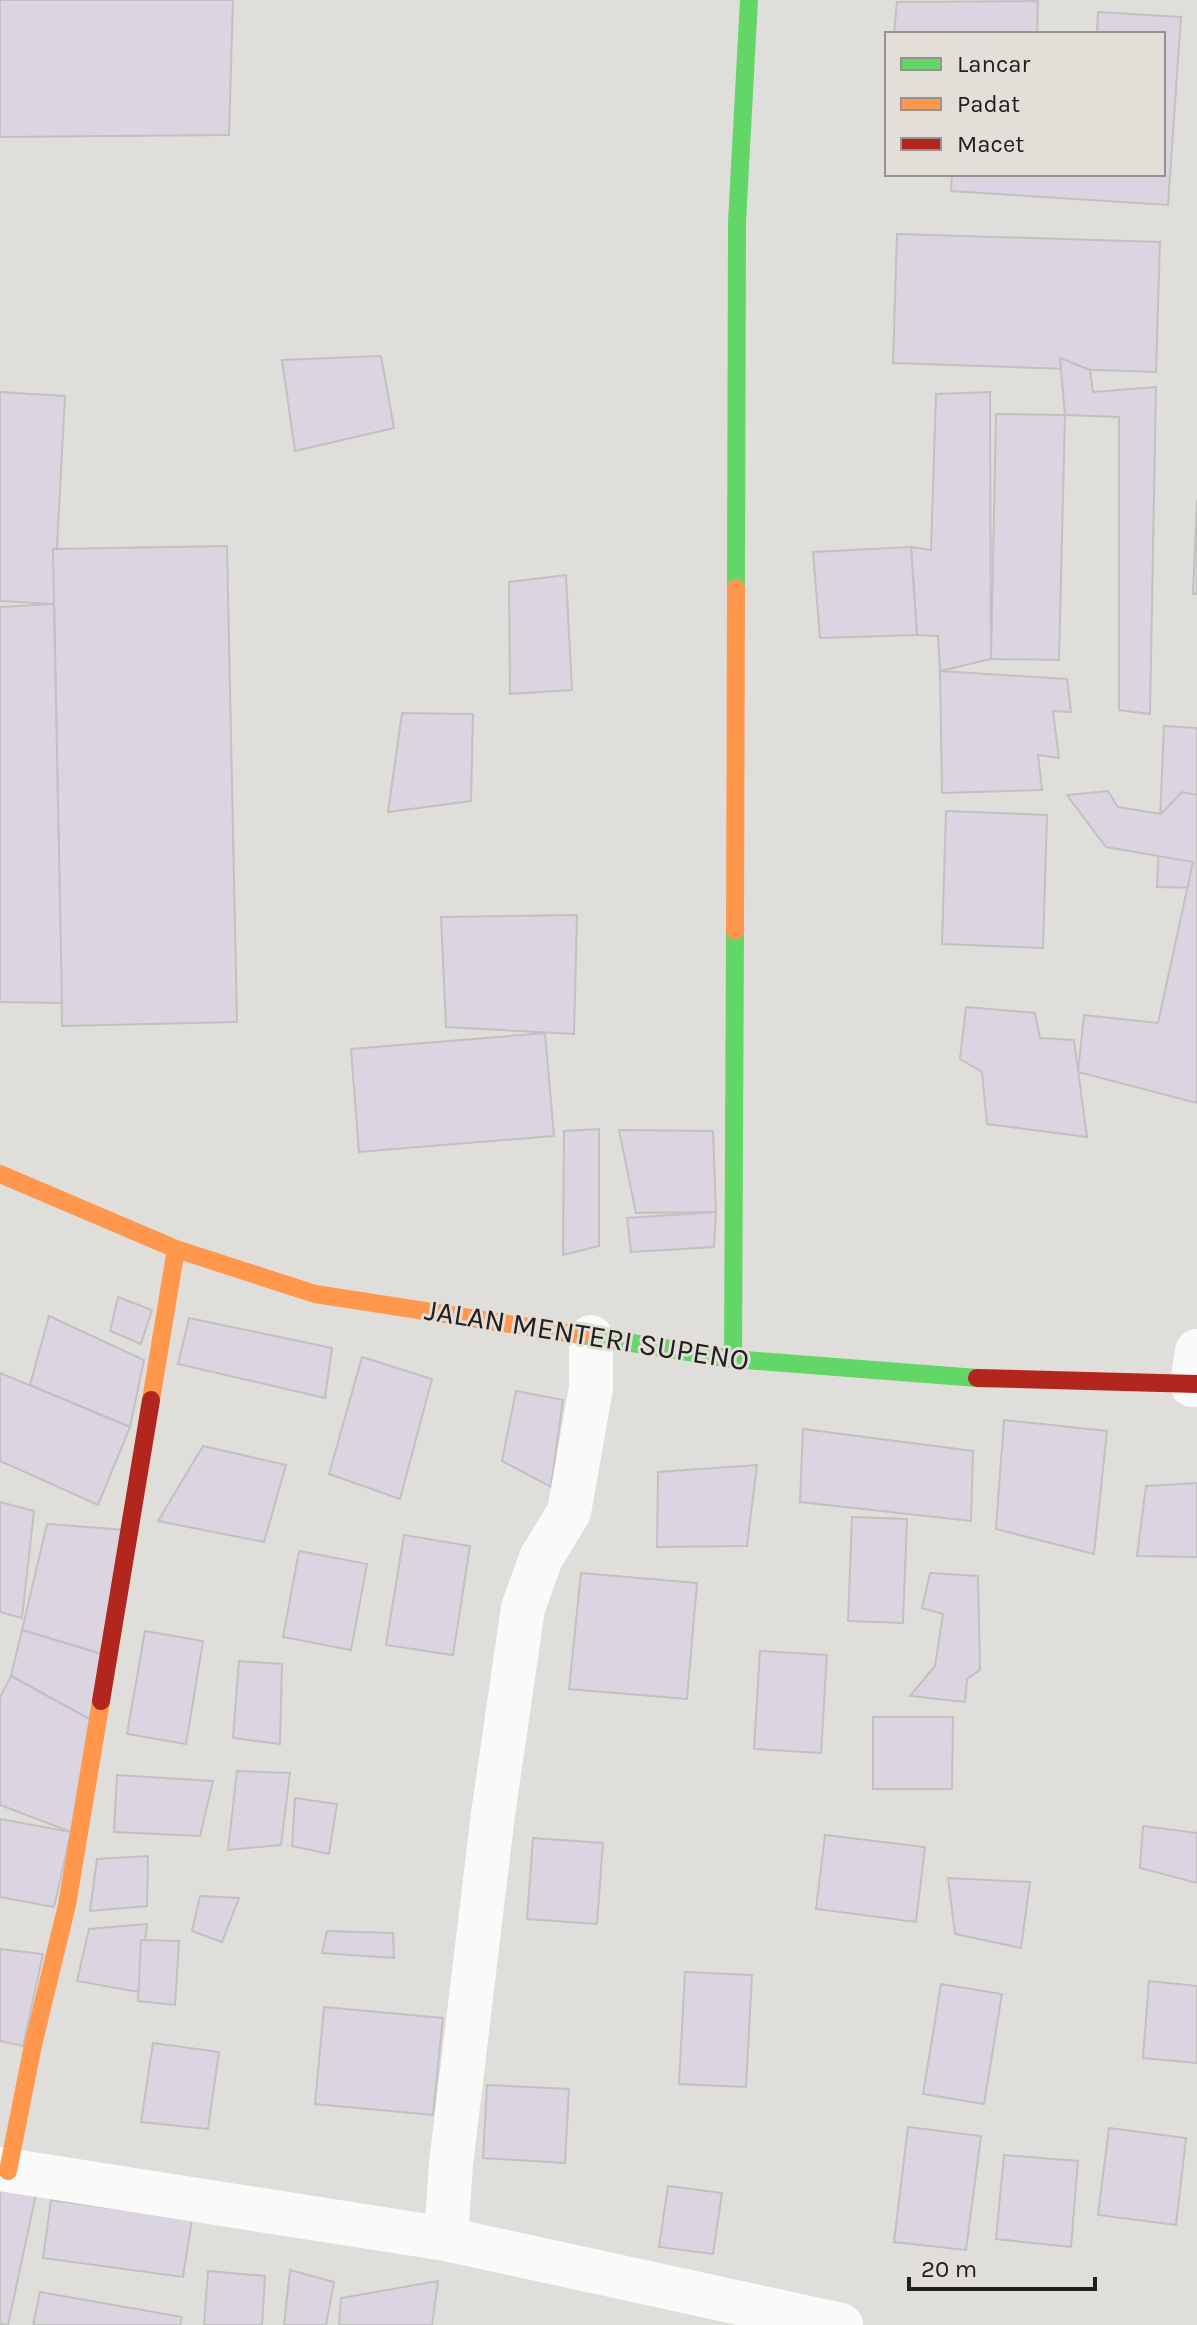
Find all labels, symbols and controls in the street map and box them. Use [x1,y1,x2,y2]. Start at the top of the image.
legend [885,32,1165,176]
text: Lancar [957,50,1031,78]
text: Padat [957,90,1020,118]
text: Macet [957,130,1024,158]
street label: JALAN MENTERI SUPENO [422,1292,752,1378]
scale bar [909,2241,1095,2291]
text: 20 m [921,2255,977,2283]

